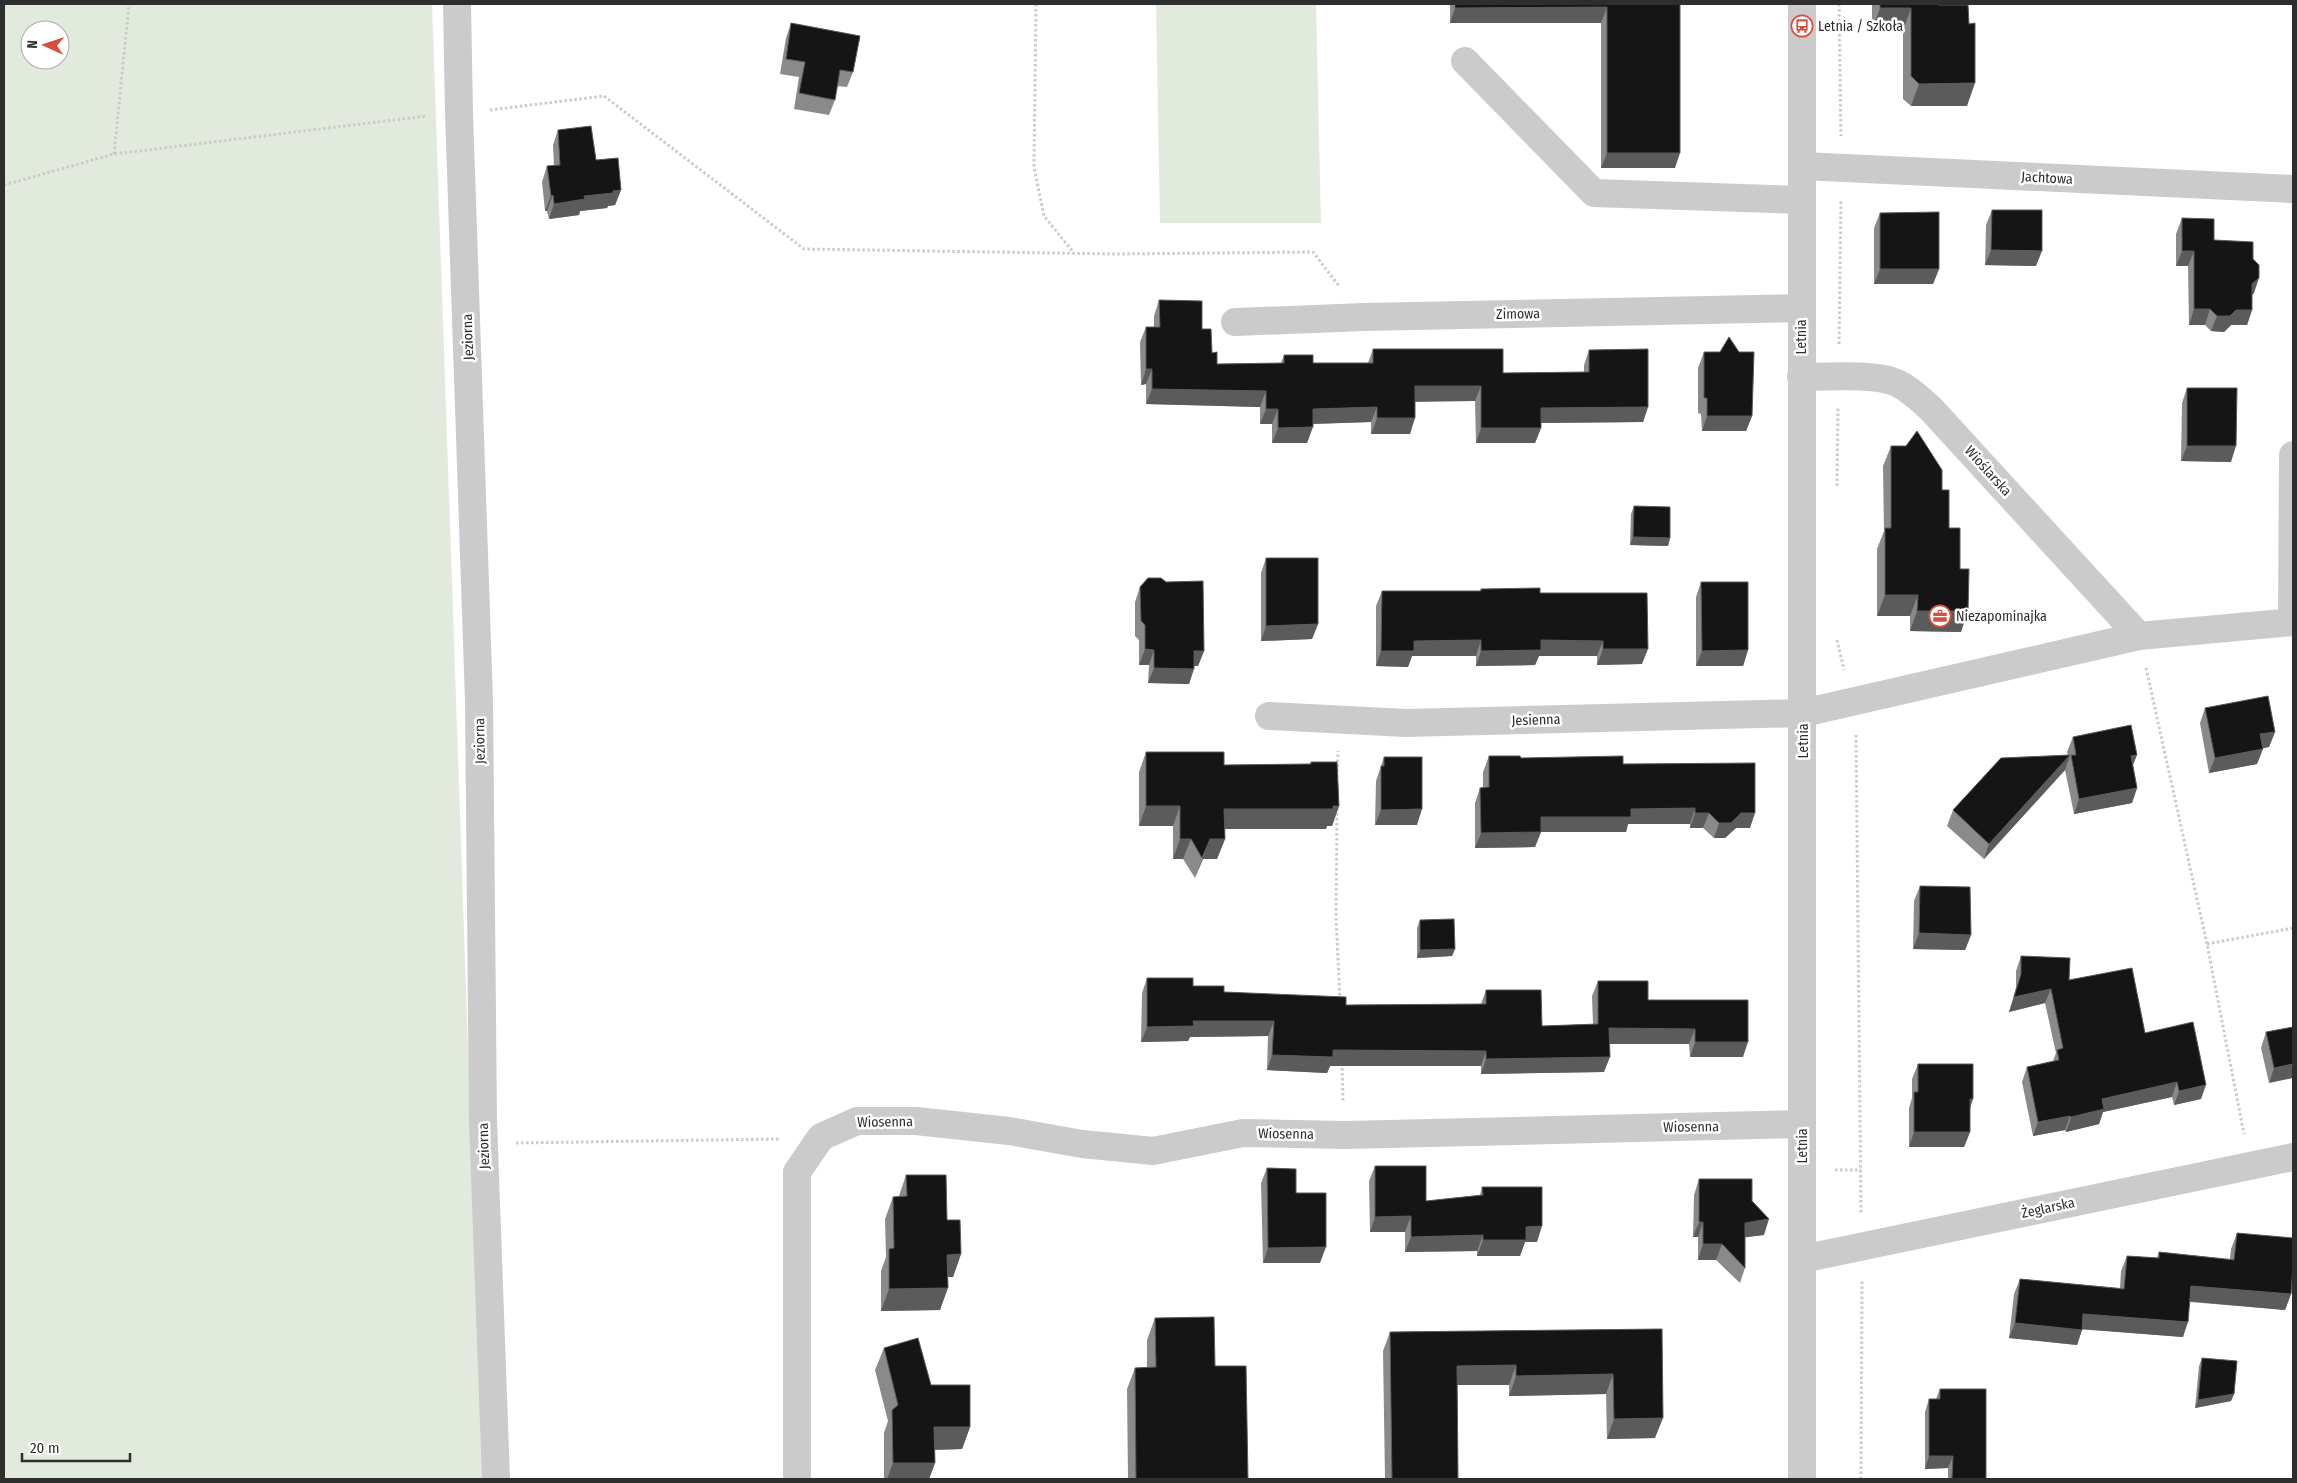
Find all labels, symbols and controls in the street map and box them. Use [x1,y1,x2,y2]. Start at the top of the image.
bus stop icon: Letnia / Szkoła [1790,14,1814,38]
place label: Letnia / Szkoła [1818,18,1903,35]
north arrow [20,20,70,70]
text: N [24,40,41,49]
street label: Jachtowa [2021,168,2073,188]
street label: Zimowa [1496,305,1540,323]
street label: Jeziorna [459,313,477,360]
street label: Letnia [1793,319,1810,355]
street label: Wioślarska [1961,442,2015,500]
office icon: Niezapominajka [1928,604,1952,628]
place label: Niezapominajka [1956,608,2047,625]
street label: Jesienna [1511,711,1561,729]
street label: Jeziorna [471,718,489,764]
street label: Letnia [1795,723,1812,759]
street label: Wiosenna [857,1113,913,1131]
street label: Wiosenna [1663,1118,1719,1136]
street label: Jeziorna [475,1122,493,1169]
street label: Wiosenna [1258,1125,1314,1143]
street label: Letnia [1794,1128,1811,1164]
street label: Żeglarska [2020,1194,2076,1222]
scale bar [22,1430,130,1462]
text: 20 m [30,1439,60,1457]

